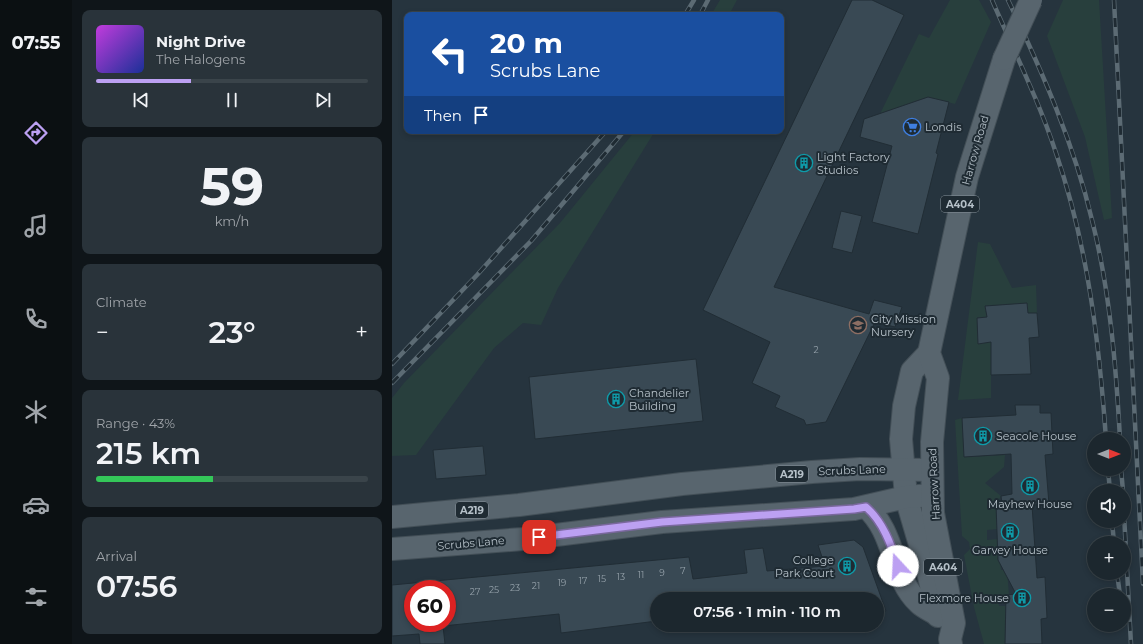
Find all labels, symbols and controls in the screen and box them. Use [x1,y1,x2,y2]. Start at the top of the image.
text: 20 m [490,26,563,60]
icon: left [424,28,476,80]
text: 07:55 [11,32,61,54]
text: Night Drive [156,32,246,51]
text: The Halogens [156,51,245,67]
text: Scrubs Lane [490,60,600,82]
icon: previous [130,89,152,111]
icon: pause [221,89,243,111]
icon: next [312,89,334,111]
icon: arrive [470,104,492,126]
text: Then [424,106,462,125]
street label: Harrow Road [958,113,992,187]
supermarket icon: Londis [902,117,922,137]
icon: directions [22,119,50,147]
place label: Londis [925,120,962,134]
place label: Light Factory Studios [817,150,890,177]
building icon: Light Factory Studios [794,153,814,173]
text: 59 [200,155,264,218]
road number: A404 [941,196,979,212]
icon: music [22,212,50,240]
text: km/h [215,213,249,229]
text: Climate [96,294,147,310]
icon: phone [22,305,50,333]
place label: City Mission Nursery [871,312,936,339]
text: 23° [208,314,256,351]
school or university icon: City Mission Nursery [848,315,868,335]
text: − [96,319,109,346]
text: + [355,319,368,346]
house number: 2 [813,344,819,355]
place label: Chandelier Building [629,386,689,413]
building icon: Chandelier Building [606,389,626,409]
icon: climate [22,398,50,426]
text: Range · 43% [96,415,175,431]
building icon: Seacole House [973,426,993,446]
place label: Seacole House [996,429,1077,443]
north arrow [1087,432,1131,476]
map controls [1087,432,1131,632]
text: 215 km [96,435,201,472]
street label: Harrow Road [925,448,943,520]
street label: Scrubs Lane [818,462,886,478]
road number: A219 [776,466,808,482]
building icon: Mayhew House [1020,476,1040,496]
button: sound [1087,484,1131,528]
icon: car [22,491,50,519]
place label: Mayhew House [988,497,1073,511]
road number: A219 [456,502,488,518]
pin [522,520,556,554]
building icon: Garvey House [1000,522,1020,542]
icon: arrive [528,526,550,548]
street label: Scrubs Lane [437,533,506,553]
button: + [1087,536,1131,580]
place label: Garvey House [972,543,1048,557]
position arrow [877,545,919,587]
text: Arrival [96,548,137,564]
place label: College Park Court [775,553,835,580]
building icon: College Park Court [837,556,857,576]
road number: A404 [924,559,962,575]
house number: 7 [680,565,686,576]
house number: 9 [659,567,665,578]
text: 07:56 [96,568,177,605]
house number: 11 [638,569,644,580]
house number: 13 [617,571,625,582]
house number: 15 [598,573,606,584]
house number: 17 [579,575,587,586]
house number: 19 [558,577,567,588]
speed limit sign: 60 [404,580,456,632]
house number: 21 [532,580,540,591]
house number: 23 [510,582,520,593]
icon: filters [22,583,50,611]
house number: 25 [489,584,499,595]
house number: 27 [470,586,480,597]
building icon: Flexmore House [1012,588,1032,608]
button: − [1087,588,1131,632]
place label: Flexmore House [919,591,1009,605]
text: 07:56 · 1 min · 110 m [693,602,841,621]

